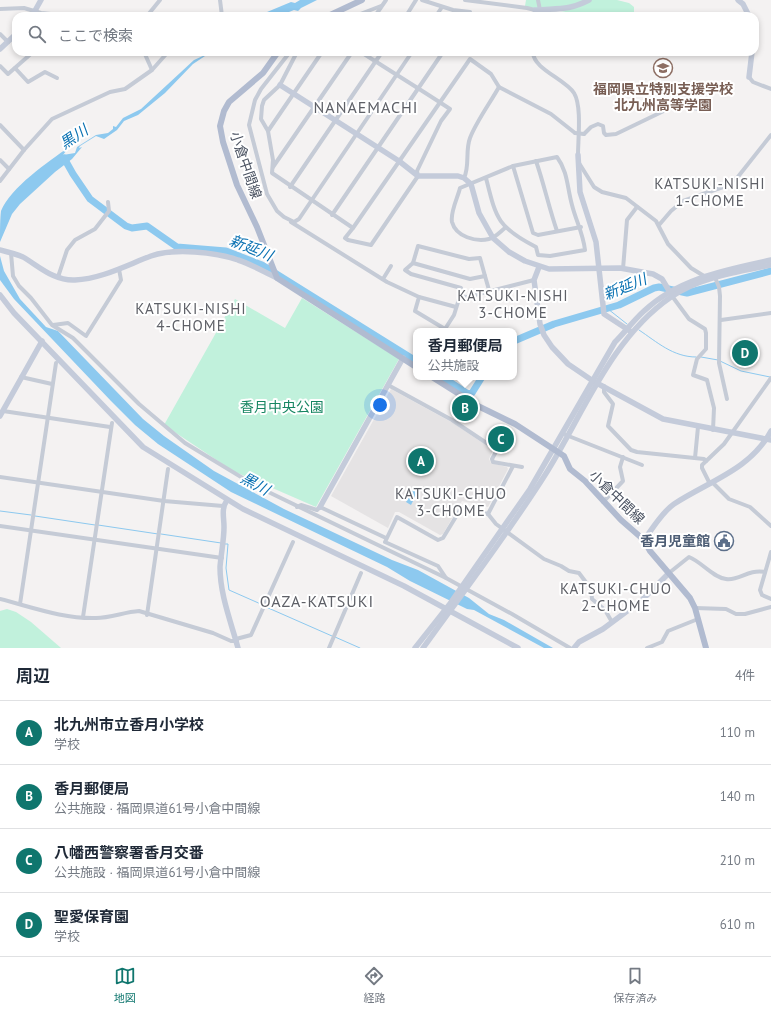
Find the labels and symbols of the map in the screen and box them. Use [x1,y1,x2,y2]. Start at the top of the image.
school or university icon: 福岡県立特別支援学校 北九州高等学園 [652,57,674,79]
place label: 福岡県立特別支援学校 北九州高等学園 [593,80,733,114]
district label: NANAEMACHI [314,97,419,117]
water label: 黒川 [56,119,93,153]
street label: 小倉中間線 [226,129,266,201]
district label: KATSUKI-NISHI 1-CHOME [654,174,766,210]
water label: 新延川 [227,230,277,266]
water label: 新延川 [600,269,651,304]
district label: KATSUKI-NISHI 3-CHOME [457,286,569,322]
district label: KATSUKI-NISHI 4-CHOME [135,299,247,335]
pin: D [732,338,758,368]
pin: B [452,393,478,423]
your location [370,395,390,415]
park label: 香月中央公園 [240,398,324,416]
pin: C [488,424,514,454]
pin: A [408,446,434,476]
street label: 小倉中間線 [586,466,648,528]
water label: 黒川 [238,468,275,500]
district label: KATSUKI-CHUO 3-CHOME [395,484,507,520]
public building icon: 香月児童館 [713,530,735,552]
place label: 香月児童館 [640,532,710,550]
district label: KATSUKI-CHUO 2-CHOME [560,579,672,615]
district label: OAZA-KATSUKI [260,591,374,611]

